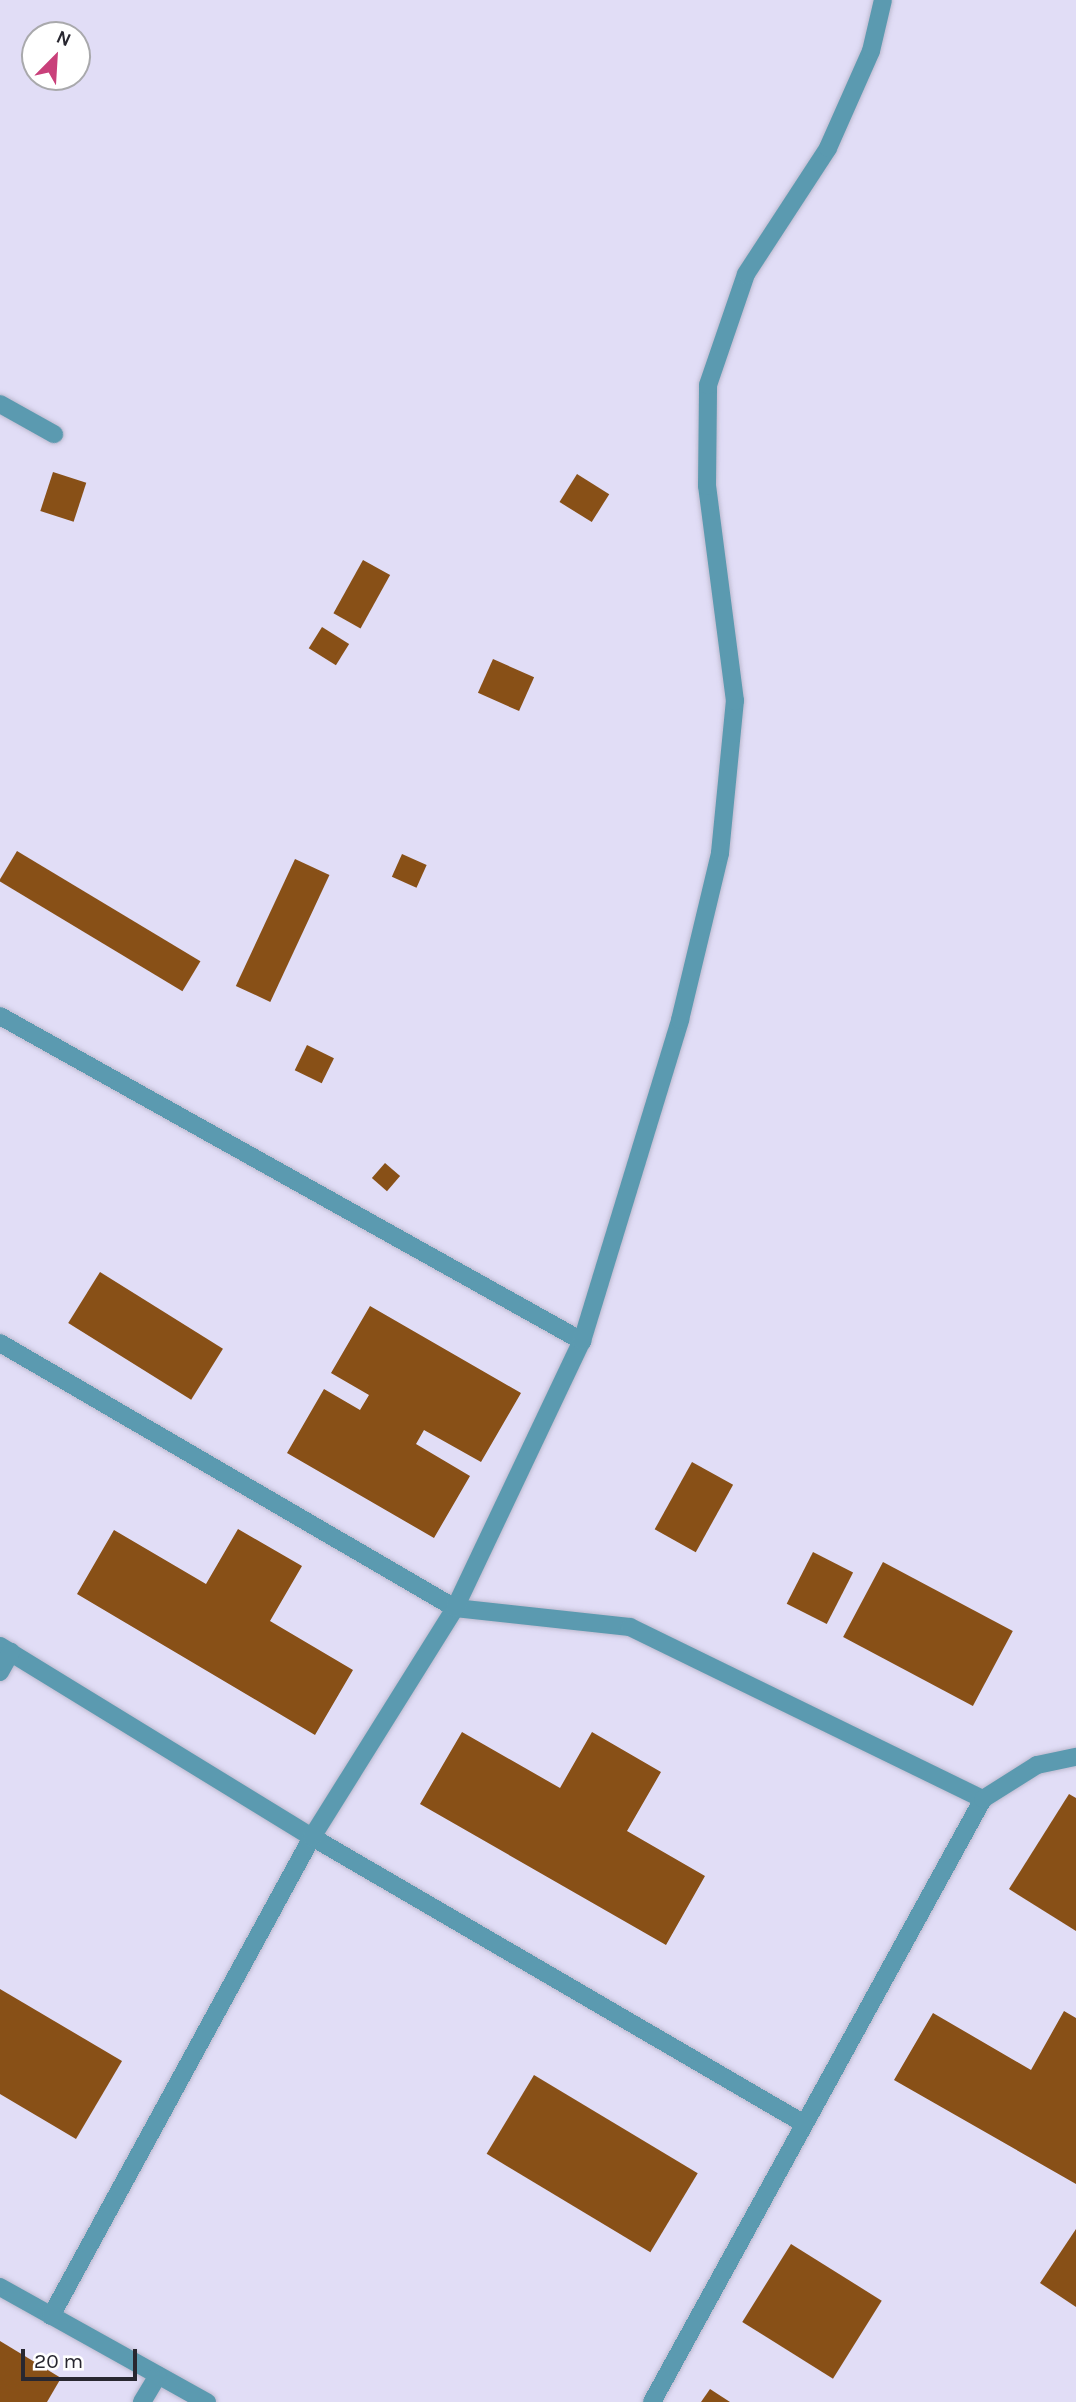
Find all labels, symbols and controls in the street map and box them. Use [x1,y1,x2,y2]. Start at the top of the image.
north arrow [21,21,91,91]
text: N [53,26,74,51]
scale bar [24,2336,140,2380]
text: 20 m [34,2349,83,2373]

